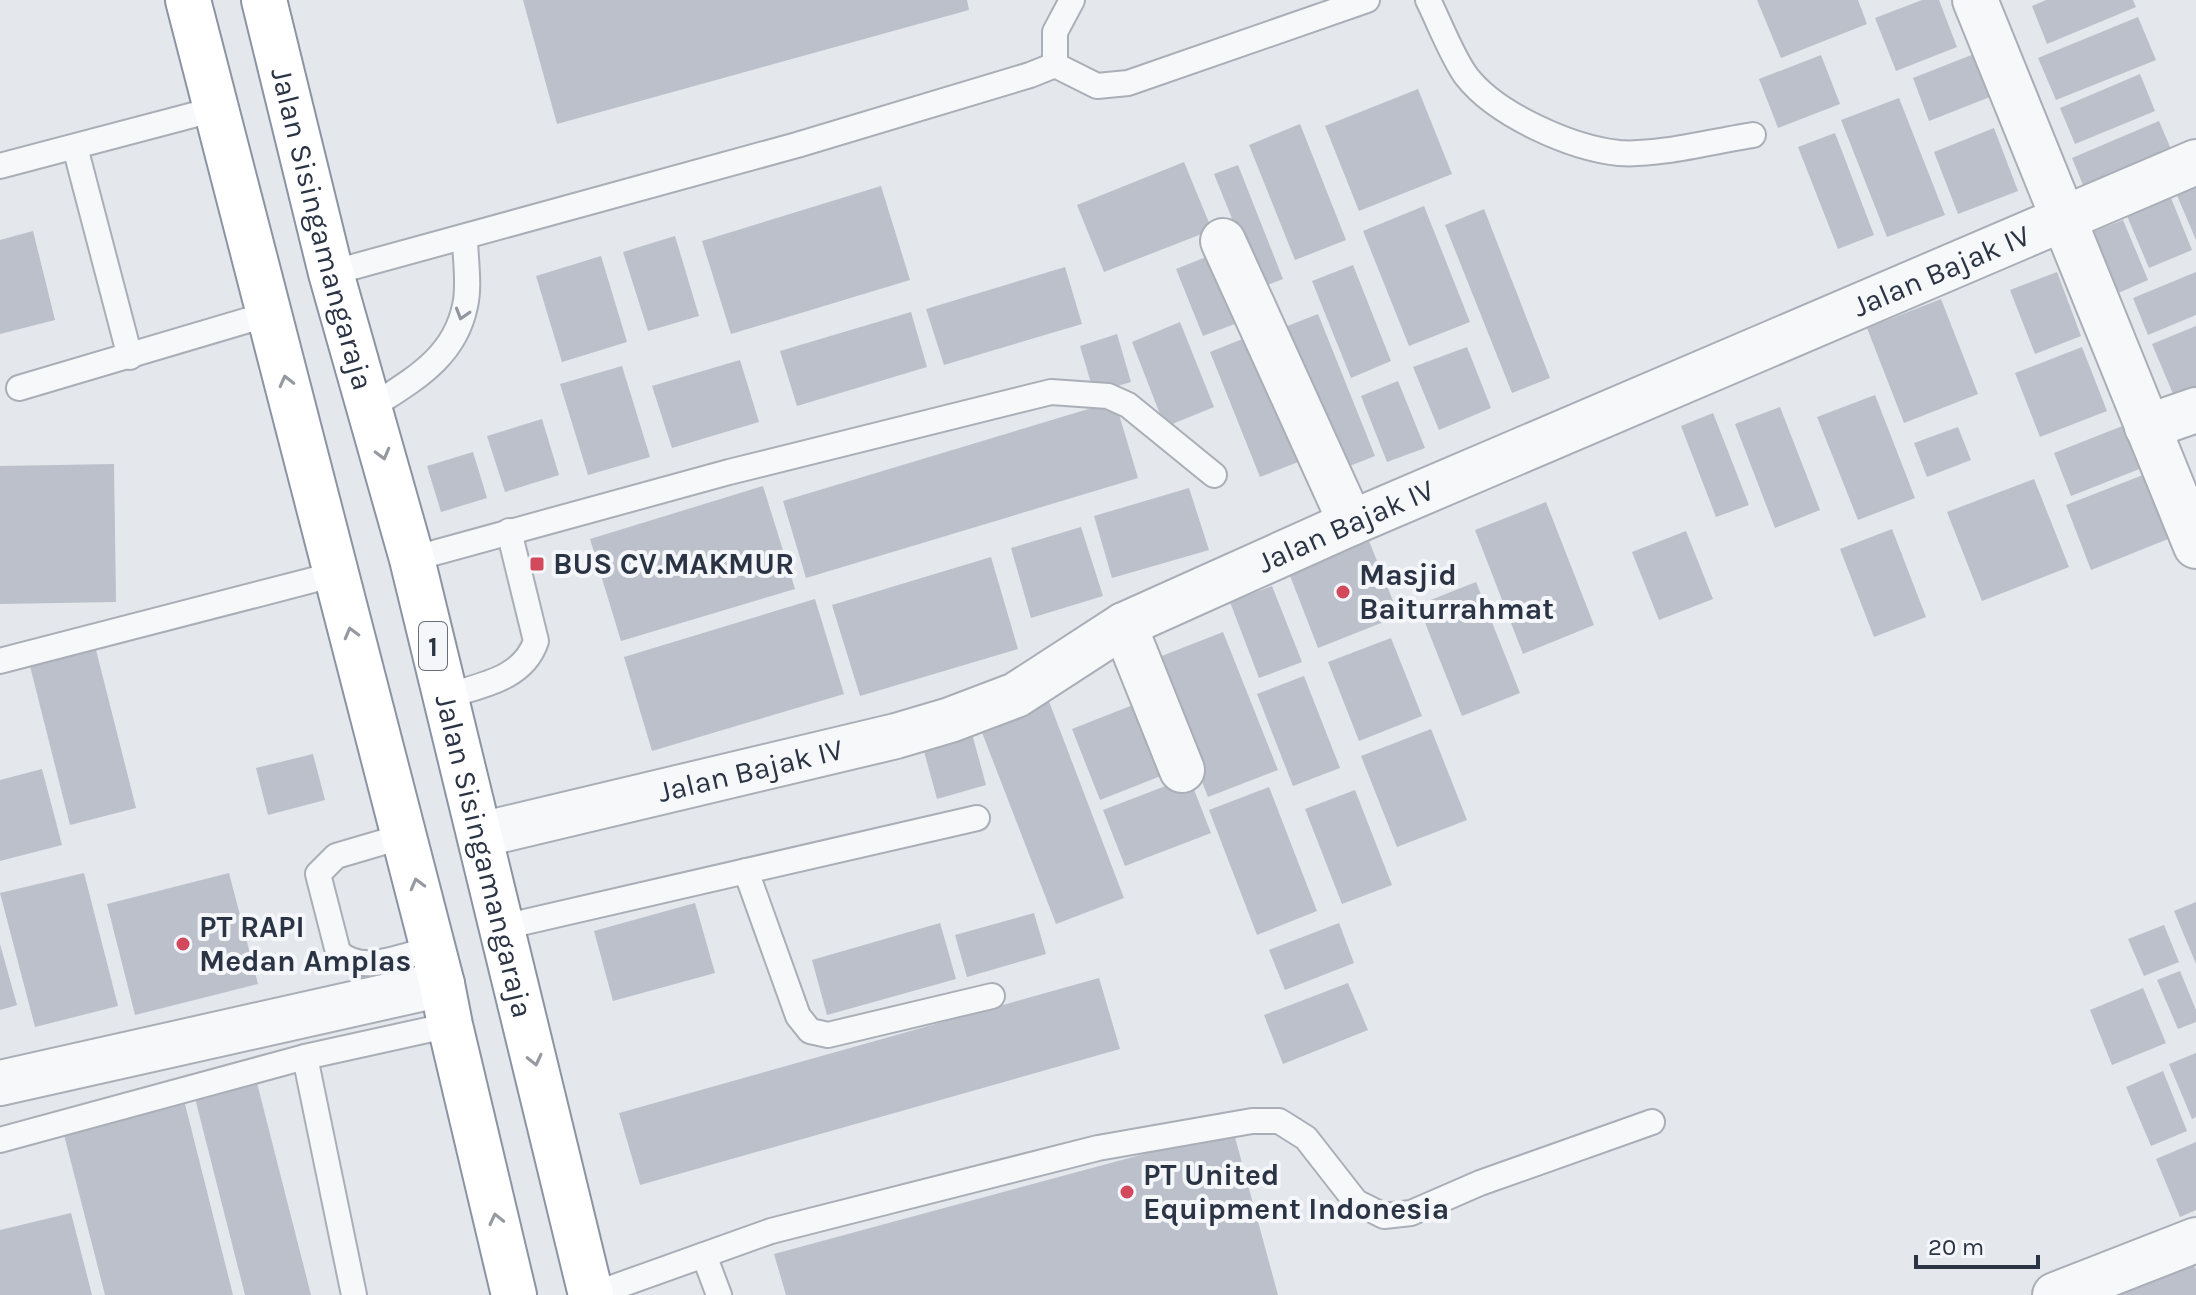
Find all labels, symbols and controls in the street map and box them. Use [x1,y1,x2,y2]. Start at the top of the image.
street label: Jalan Sisingamangaraja [263,64,381,394]
street label: Jalan Bajak IV [1847,217,2035,325]
one-way arrow [455,307,471,320]
one-way arrow [279,375,296,388]
one-way arrow [374,447,391,461]
street label: Jalan Bajak IV [1252,472,1440,581]
place label: BUS CV.MAKMUR [553,546,794,582]
marker: BUS CV.MAKMUR [528,555,546,573]
place label: Masjid Baiturrahmat [1359,557,1554,627]
marker: Masjid Baiturrahmat [1334,583,1352,601]
road number: 1 [419,622,447,670]
one-way arrow [344,626,361,640]
street label: Jalan Sisingamangaraja [428,691,541,1021]
street label: Jalan Bajak IV [654,731,847,810]
one-way arrow [409,878,426,892]
place label: PT RAPI Medan Amplas [199,909,411,979]
marker: PT RAPI Medan Amplas [174,935,192,953]
one-way arrow [525,1052,542,1066]
place label: PT United Equipment Indonesia [1143,1157,1449,1227]
marker: PT United Equipment Indonesia [1118,1183,1136,1201]
one-way arrow [488,1213,505,1226]
scale bar [1916,1219,2038,1269]
text: 20 m [1928,1233,1984,1261]

